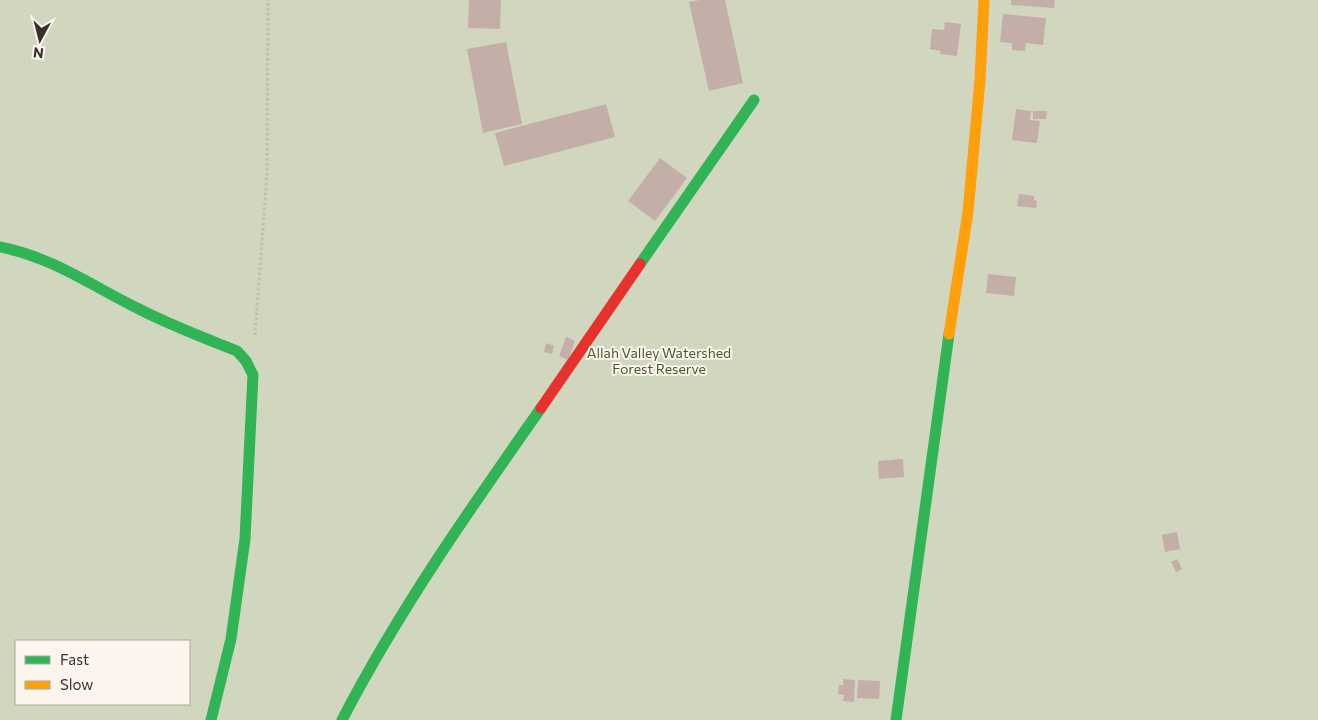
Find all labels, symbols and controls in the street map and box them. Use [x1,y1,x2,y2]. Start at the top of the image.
north arrow [15,15,65,65]
text: N [32,44,45,62]
park label: Allah Valley Watershed Forest Reserve [587,344,731,377]
legend [15,640,190,705]
text: Fast [60,650,89,668]
text: Slow [60,675,93,693]

